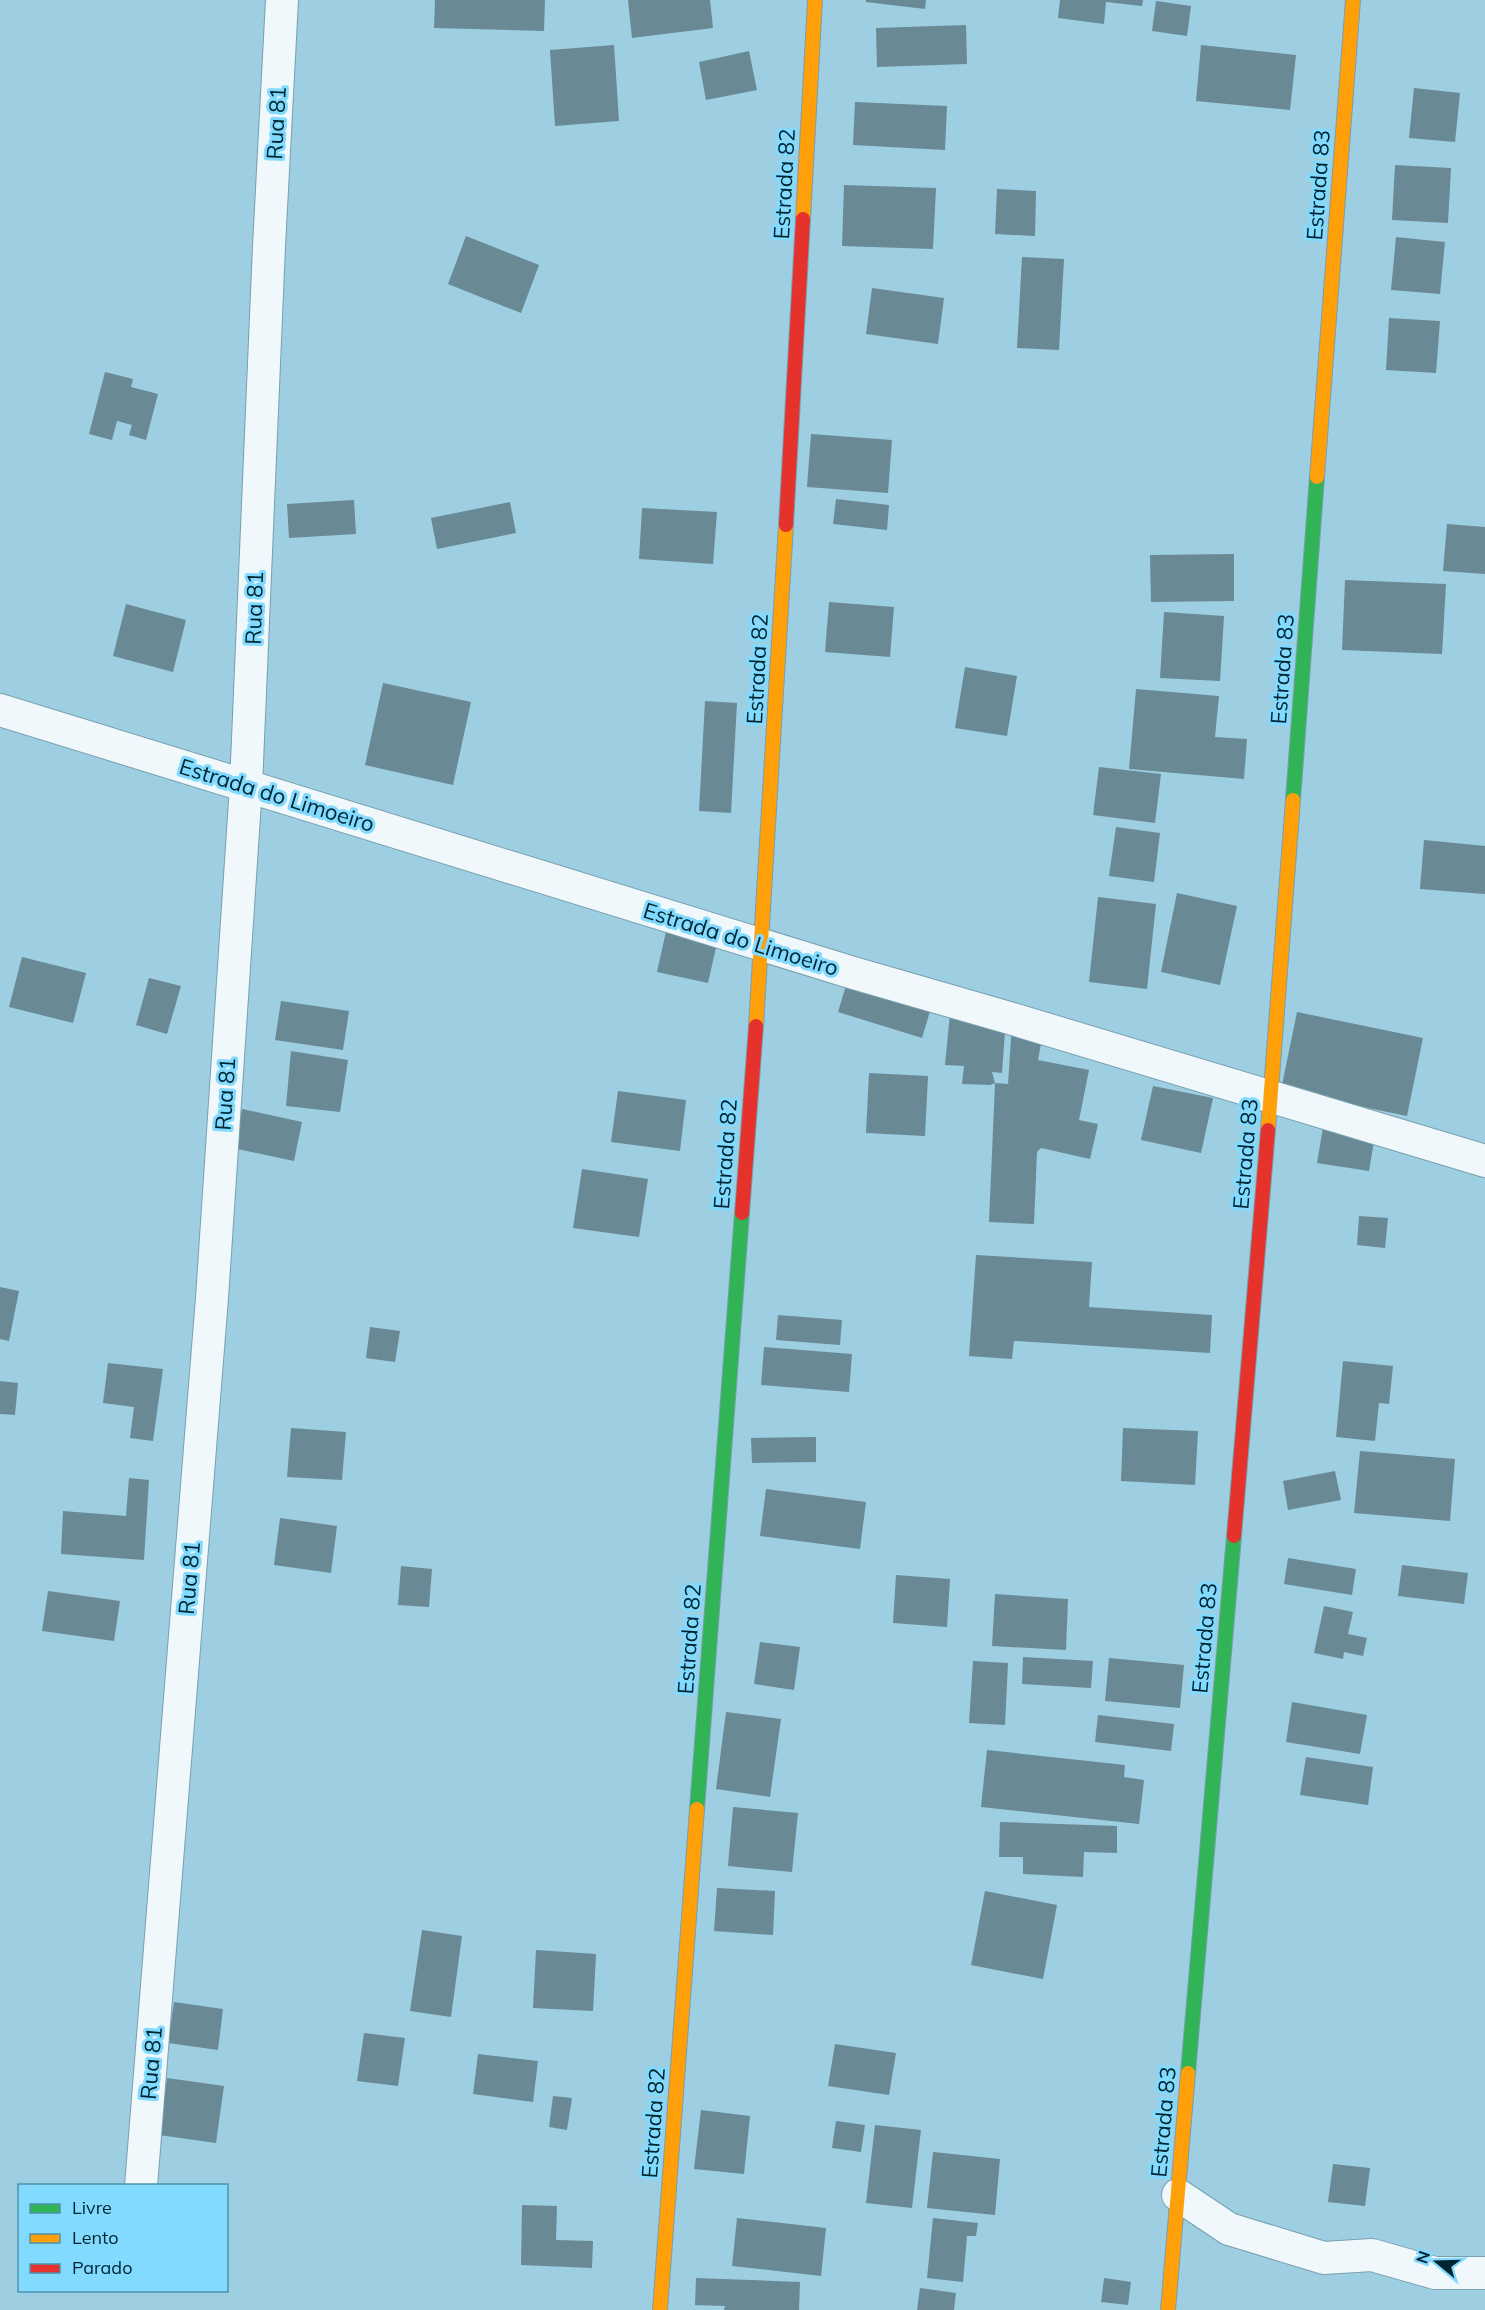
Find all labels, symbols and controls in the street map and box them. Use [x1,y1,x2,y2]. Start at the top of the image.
street label: Rua 81 [260,86,292,160]
street label: Estrada 82 [767,128,801,240]
street label: Estrada 83 [1300,129,1336,241]
street label: Rua 81 [239,571,269,645]
street label: Estrada 82 [740,613,774,725]
street label: Estrada 83 [1264,613,1300,725]
street label: Estrada do Limoeiro [176,752,378,838]
street label: Estrada do Limoeiro [640,896,842,982]
street label: Rua 81 [208,1056,242,1132]
street label: Estrada 82 [707,1098,743,1210]
street label: Estrada 83 [1226,1098,1264,1210]
street label: Rua 81 [172,1540,206,1616]
street label: Estrada 83 [1185,1582,1223,1694]
street label: Estrada 82 [671,1583,707,1695]
street label: Rua 81 [134,2025,168,2101]
street label: Estrada 83 [1144,2066,1182,2178]
street label: Estrada 82 [635,2067,671,2179]
legend [18,2184,228,2292]
text: Livre [72,2196,112,2219]
text: Lento [72,2226,119,2249]
north arrow [1407,2232,1467,2292]
text: N [1411,2248,1434,2266]
text: Parado [72,2256,132,2279]

